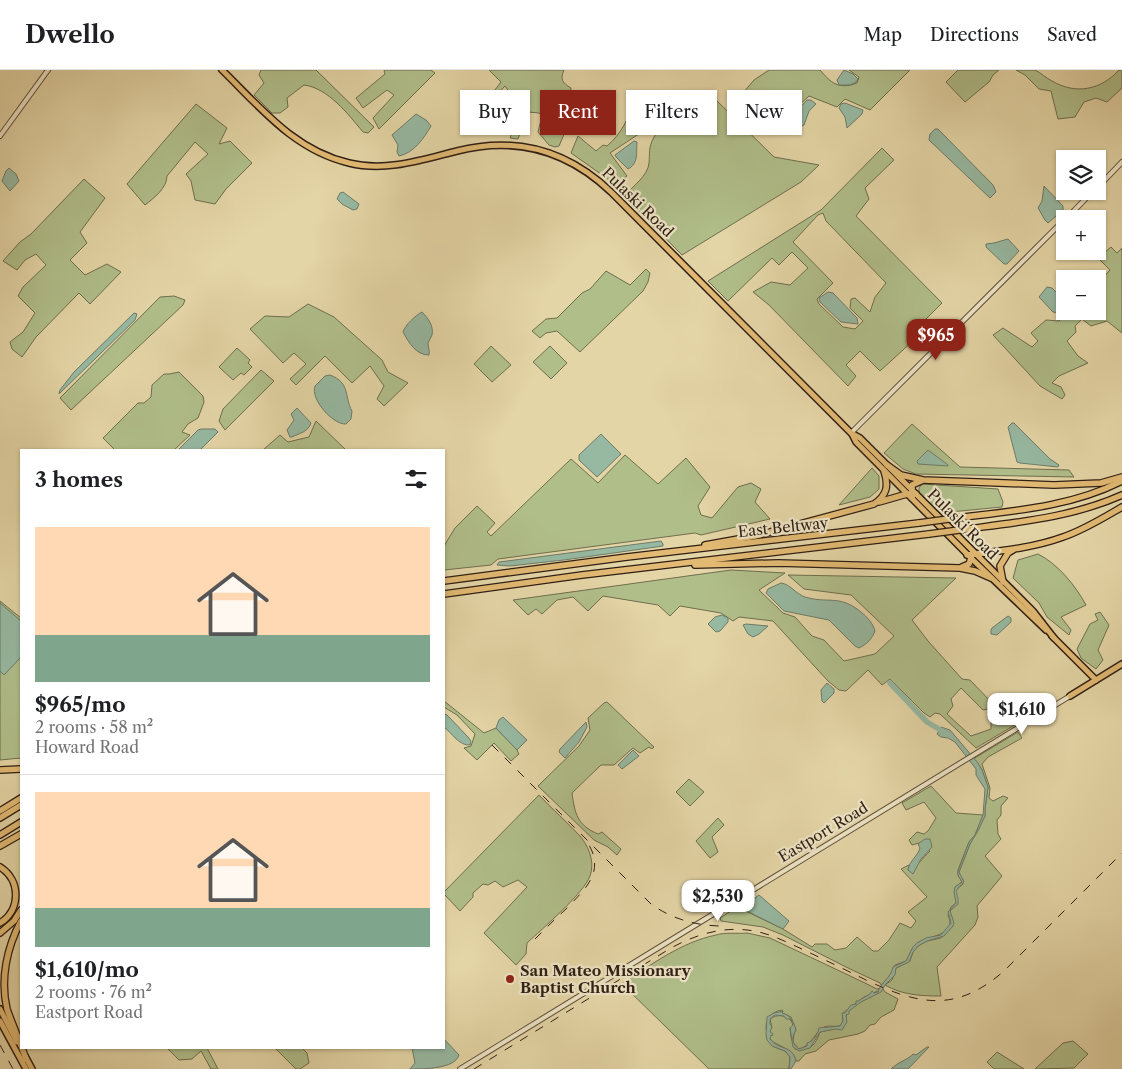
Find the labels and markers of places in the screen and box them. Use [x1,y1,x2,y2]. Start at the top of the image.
pin: $965 [906,318,966,361]
pin: $1,610 [981,692,1063,735]
pin: $2,530 [677,880,759,922]
place label: San Mateo Missionary Baptist Church [520,961,691,997]
marker: San Mateo Missionary Baptist Church [504,973,516,985]

